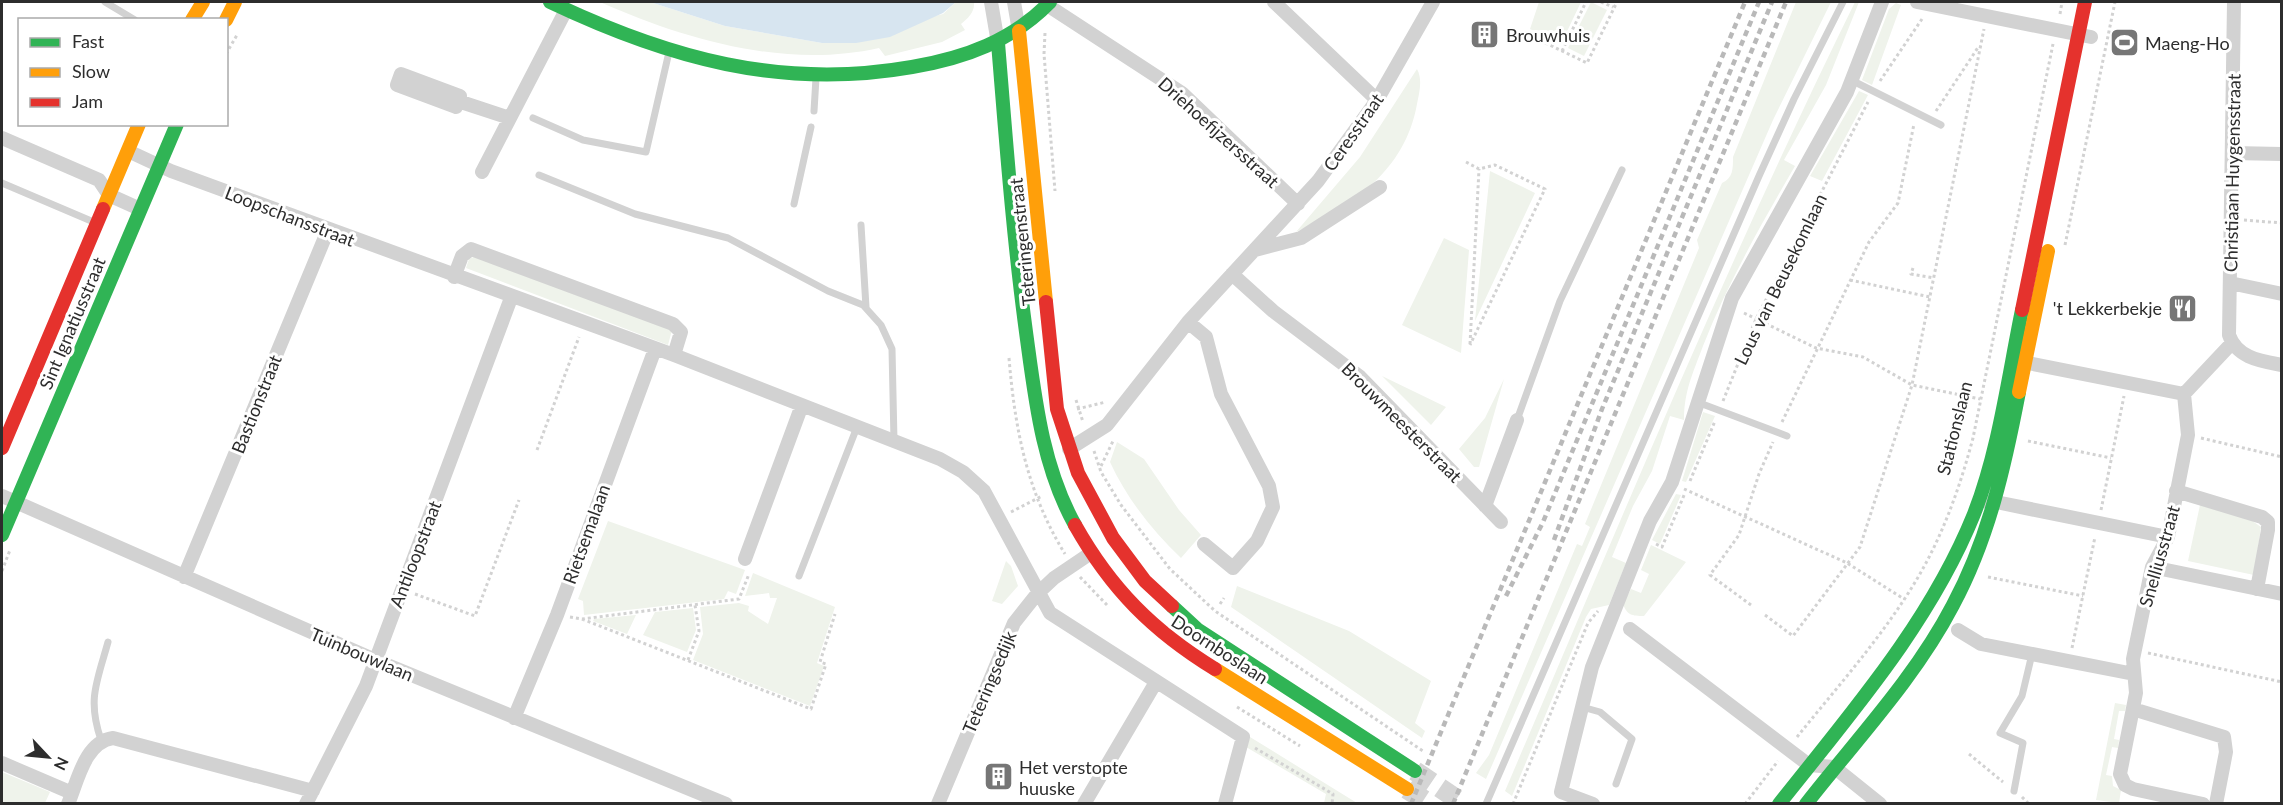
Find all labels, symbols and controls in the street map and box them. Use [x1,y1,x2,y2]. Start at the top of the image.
legend [18,18,228,126]
building icon: Brouwhuis [1469,19,1501,51]
place label: Brouwhuis [1506,24,1590,46]
sports icon: Maeng-Ho [2108,27,2140,59]
text: Fast [72,30,105,52]
place label: Maeng-Ho [2145,32,2230,54]
text: Slow [72,60,110,82]
street label: Driehoefijzersstraat [1154,72,1284,192]
street label: Christiaan Huygensstraat [2219,73,2245,272]
street label: Ceresstraat [1318,89,1388,175]
text: Jam [72,90,103,112]
street label: Teteringenstraat [1004,176,1040,307]
street label: Loopschansstraat [222,181,358,251]
street label: Lous van Beusekomlaan [1729,190,1831,368]
street label: Sint Ignatiusstraat [34,253,110,393]
restaurant icon: 't Lekkerbekje [2167,292,2199,324]
place label: 't Lekkerbekje [2053,297,2162,319]
street label: Bastionstraat [226,351,286,457]
street label: Brouwmeesterstraat [1337,357,1467,487]
street label: Stationslaan [1932,379,1976,477]
street label: Rietsemalaan [558,481,614,587]
street label: Antiloopstraat [385,497,446,611]
street label: Snelliusstraat [2134,502,2184,609]
street label: Doornboslaan [1168,610,1272,688]
street label: Tuinbouwlaan [307,622,417,686]
street label: Teteringsedijk [958,627,1021,737]
north arrow [18,727,78,787]
text: N [51,754,73,773]
place label: Het verstopte huuske [1019,756,1128,799]
building icon: Het verstopte huuske [982,761,1014,793]

